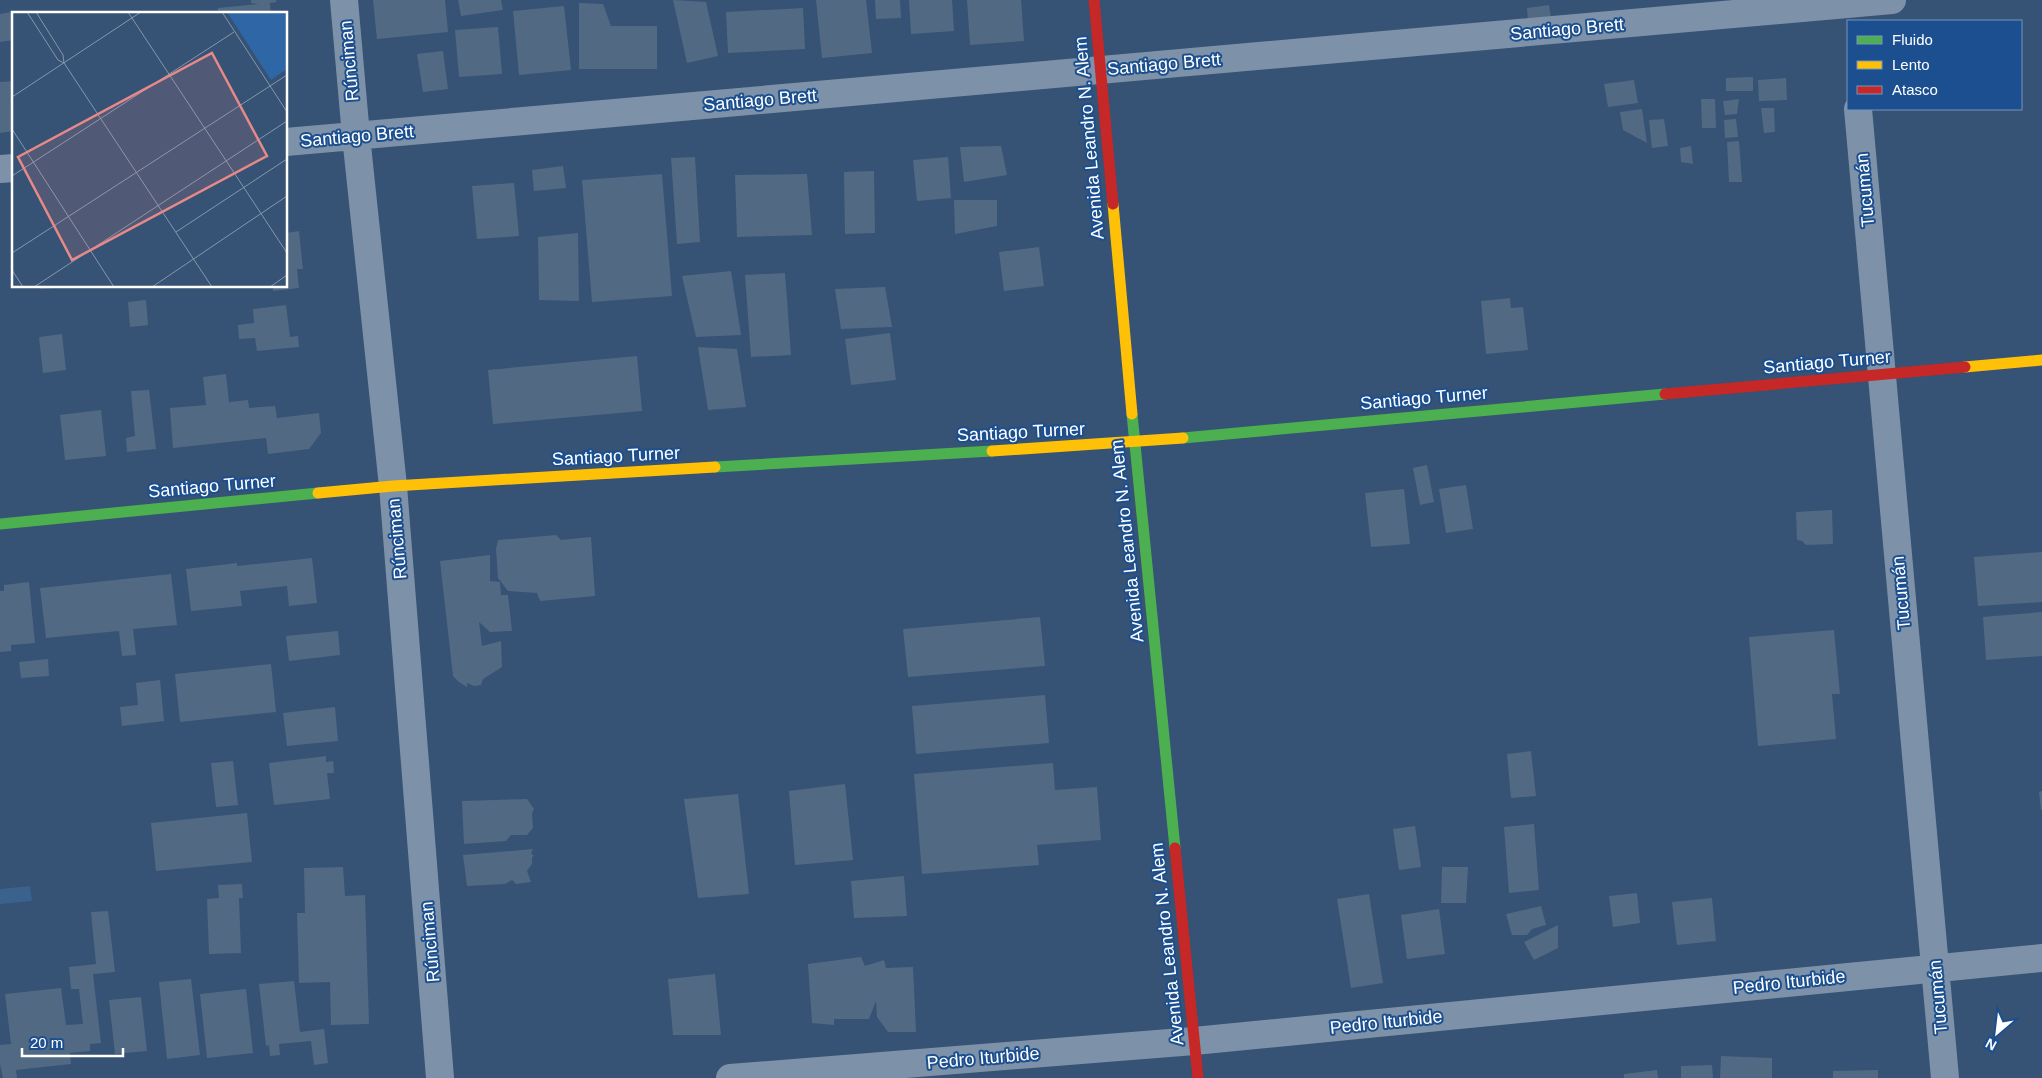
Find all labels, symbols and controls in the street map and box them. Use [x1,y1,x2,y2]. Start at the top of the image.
inset map [12,12,288,288]
street label: Santiago Brett [1509,14,1625,44]
street label: Rúnciman [336,20,362,102]
legend [1847,20,2022,110]
text: Fluido [1892,31,1933,48]
street label: Avenida Leandro N. Alem [1070,36,1108,240]
street label: Santiago Brett [1106,49,1222,79]
text: Lento [1892,56,1930,73]
text: Atasco [1892,81,1938,98]
street label: Santiago Brett [702,85,818,115]
street label: Santiago Brett [299,121,415,151]
street label: Tucumán [1852,152,1878,228]
street label: Santiago Turner [1762,346,1892,378]
street label: Santiago Turner [1359,382,1489,414]
street label: Santiago Turner [957,419,1085,445]
street label: Avenida Leandro N. Alem [1106,439,1148,643]
street label: Santiago Turner [552,443,680,469]
street label: Santiago Turner [147,470,277,502]
street label: Rúnciman [384,498,410,580]
street label: Tucumán [1888,555,1914,631]
street label: Avenida Leandro N. Alem [1146,842,1188,1046]
street label: Rúnciman [417,901,443,983]
street label: Tucumán [1925,959,1951,1035]
street label: Pedro Iturbide [1732,966,1846,998]
street label: Pedro Iturbide [1329,1006,1443,1038]
north arrow [1972,1008,2022,1058]
scale bar [22,1026,124,1058]
text: 20 m [30,1034,63,1051]
text: N [1983,1035,1999,1054]
street label: Pedro Iturbide [926,1043,1040,1073]

